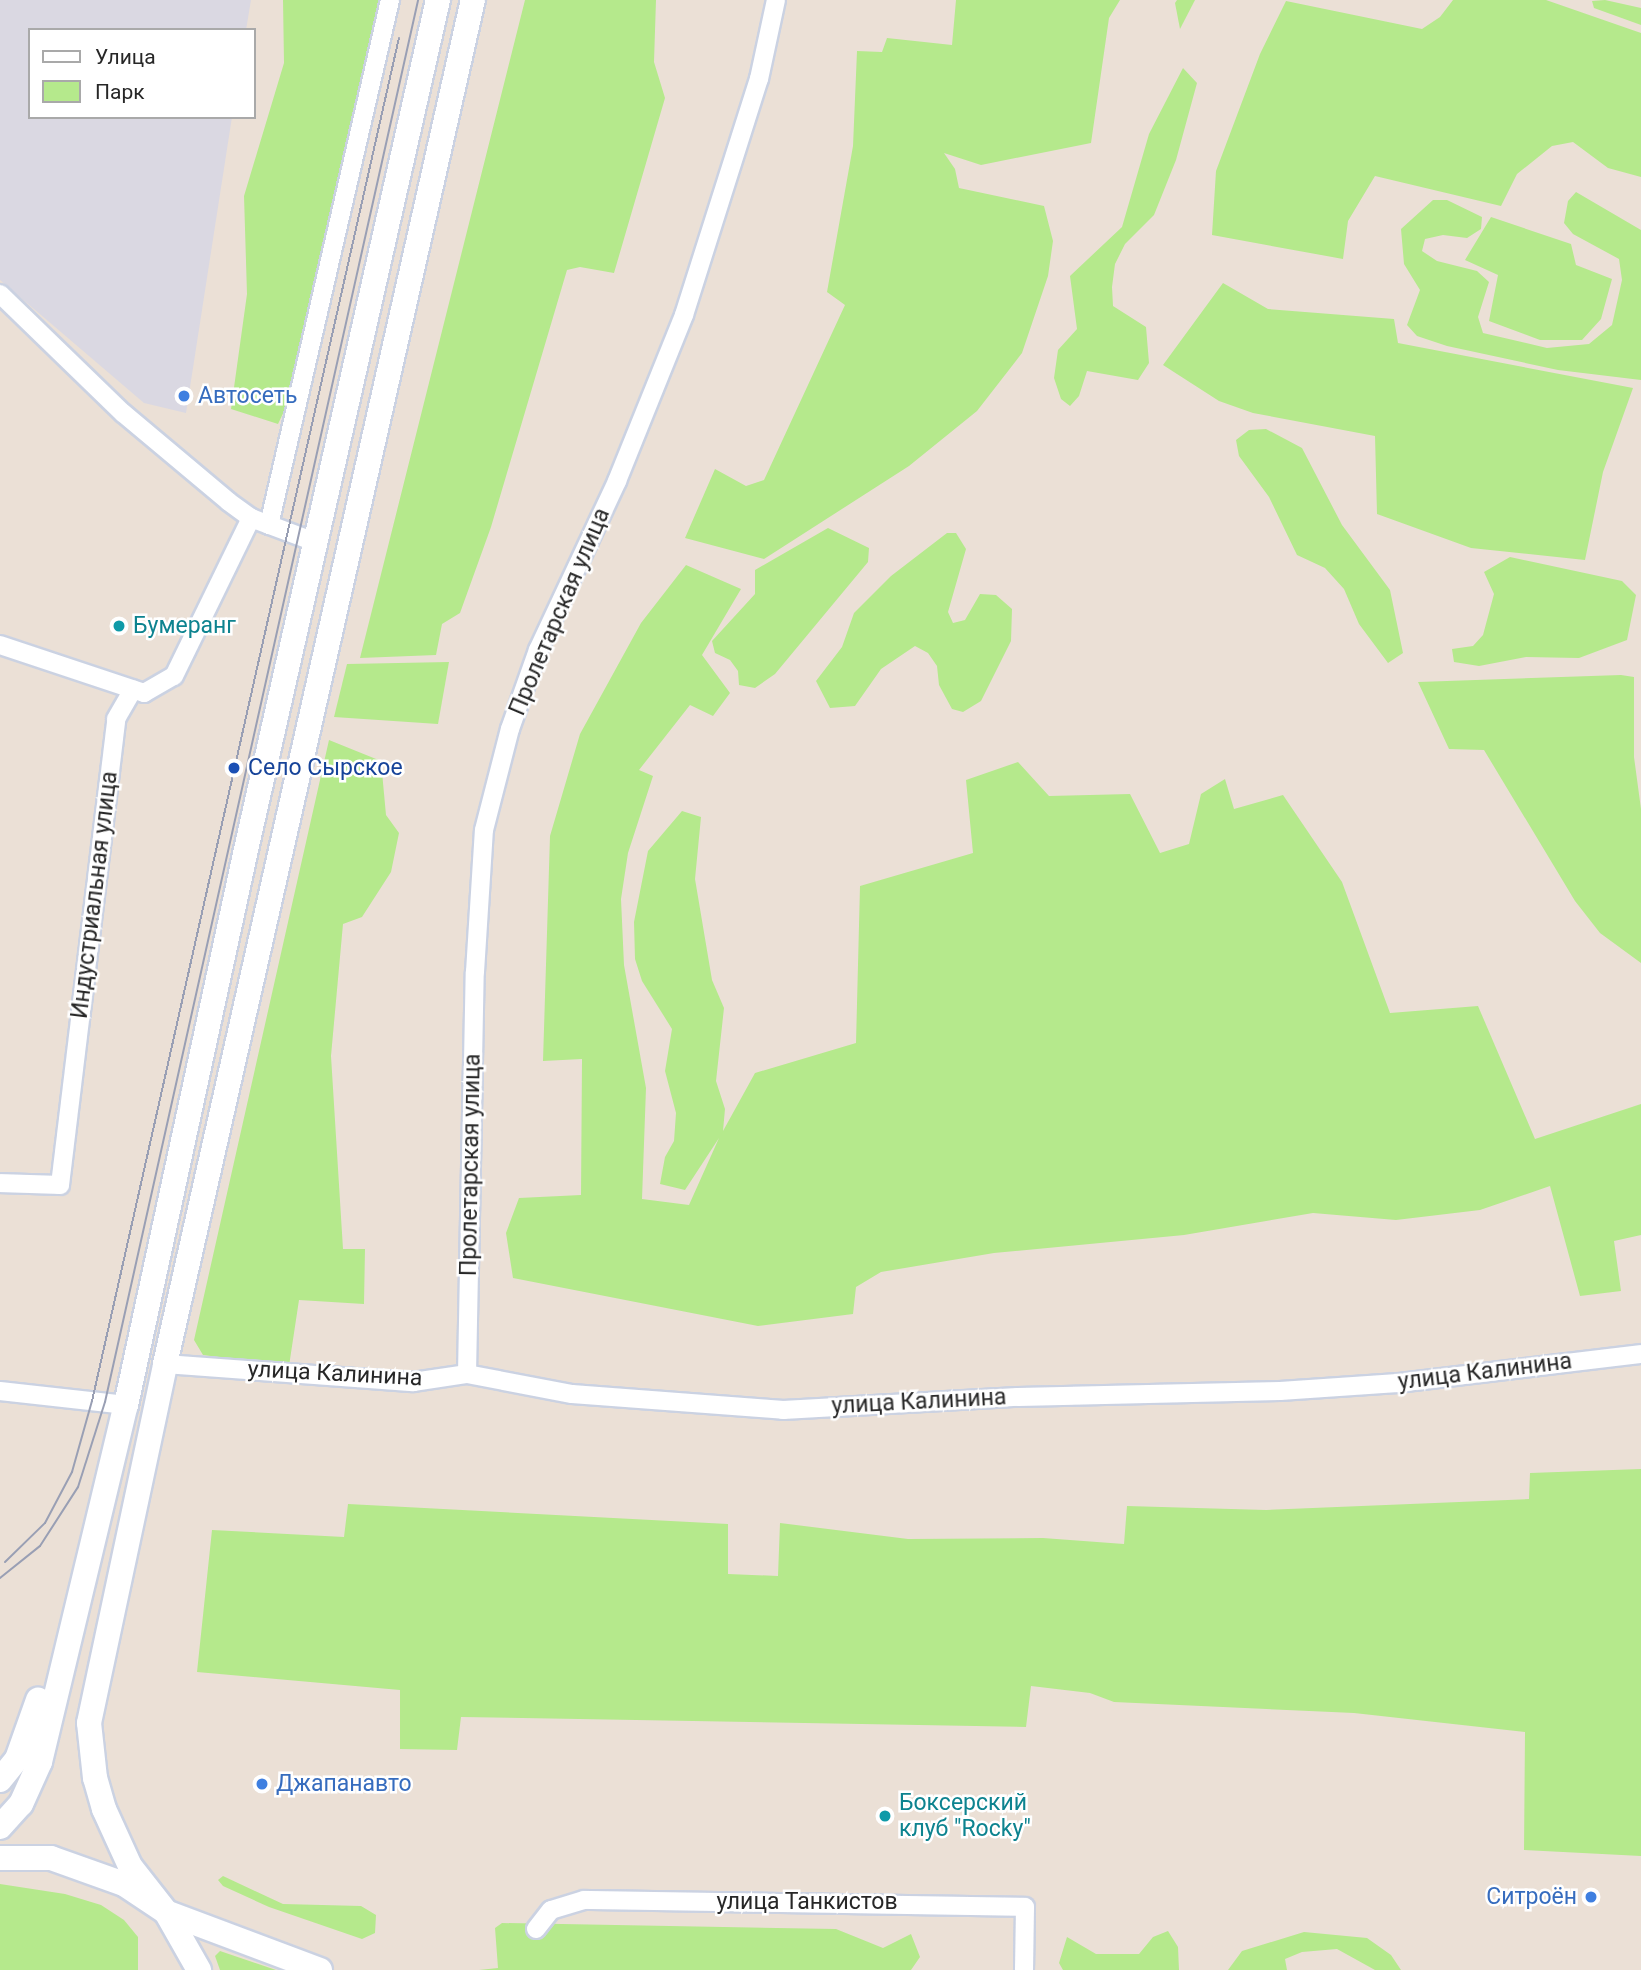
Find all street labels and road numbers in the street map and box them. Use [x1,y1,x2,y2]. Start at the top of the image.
street label: Пролетарская улица [504,504,616,720]
street label: Индустриальная улица [66,770,124,1020]
street label: Пролетарская улица [455,1054,487,1276]
street label: улица Калинина [1396,1348,1574,1396]
street label: улица Калинина [247,1356,423,1392]
street label: улица Калинина [831,1384,1007,1420]
street label: улица Танкистов [716,1888,898,1916]

